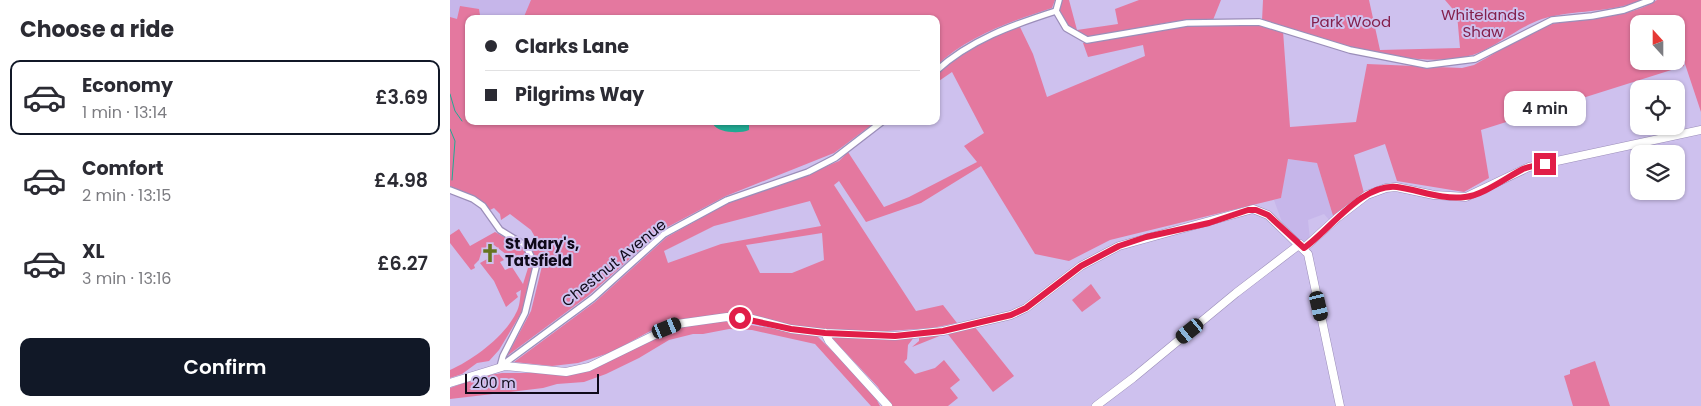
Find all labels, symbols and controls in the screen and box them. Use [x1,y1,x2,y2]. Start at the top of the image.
park label: Whitelands Shaw [1441,4,1525,42]
park label: Park Wood [1311,11,1391,32]
text: Choose a ride [20,14,174,45]
north arrow [1630,15,1685,70]
map controls [1630,15,1685,200]
text: Clarks Lane [515,33,629,60]
text: Economy [82,72,173,99]
icon: car [22,75,67,120]
button: locate [1630,80,1685,135]
text: Pilgrims Way [515,81,644,108]
text: £3.69 [375,84,428,111]
callout: 4 min [1504,91,1586,126]
text: 4 min [1522,97,1568,120]
text: 1 min · 13:14 [82,101,167,124]
button: layers [1630,145,1685,200]
route end [1534,153,1556,175]
text: Comfort [82,155,164,182]
icon: car [22,158,67,203]
text: £4.98 [374,167,428,194]
text: 2 min · 13:15 [82,184,171,207]
street label: Chestnut Avenue [557,214,670,311]
place label: St Mary's, Tatsfield [505,233,579,271]
text: XL [82,238,105,265]
icon: car [22,241,67,286]
church icon: St Mary's, Tatsfield [479,242,501,264]
text: £6.27 [377,250,428,277]
text: 3 min · 13:16 [82,267,172,290]
car [1308,290,1329,322]
route start [729,307,751,329]
car [650,315,683,341]
car [1173,316,1206,346]
button: Confirm [20,338,430,396]
scale bar [465,371,599,394]
text: 200 m [472,373,516,393]

